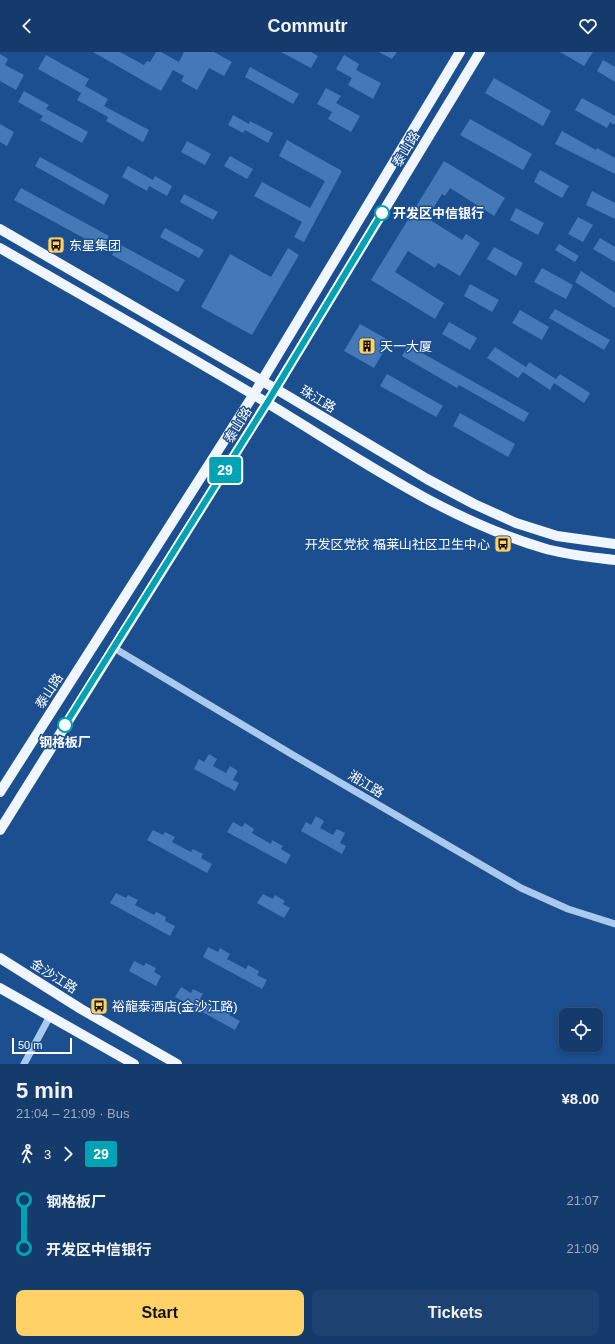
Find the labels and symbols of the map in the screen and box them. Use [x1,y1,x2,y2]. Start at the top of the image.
street label: 泰山路 [390,128,422,170]
marker: 开发区中信银行 [374,205,390,221]
place label: 开发区中信银行 [393,206,484,221]
bus stop icon: 东星集团 [46,235,66,255]
place label: 东星集团 [69,238,121,253]
building icon: 天一大厦 [357,336,377,356]
place label: 天一大厦 [380,339,432,354]
street label: 珠江路 [297,383,339,415]
street label: 泰山路 [221,404,255,446]
line badge: 29 [207,457,243,483]
bus stop icon: 开发区党校 福莱山社区卫生中心 [493,534,513,554]
place label: 开发区党校 福莱山社区卫生中心 [304,537,490,552]
street label: 泰山路 [32,671,66,711]
marker: 钢格板厂 [57,717,73,733]
place label: 钢格板厂 [39,735,91,750]
street label: 湘江路 [345,768,387,800]
street label: 金沙江路 [28,956,80,996]
bus stop icon: 裕龍泰酒店(金沙江路) [89,996,109,1016]
place label: 裕龍泰酒店(金沙江路) [112,999,238,1014]
scale bar [12,1036,72,1055]

